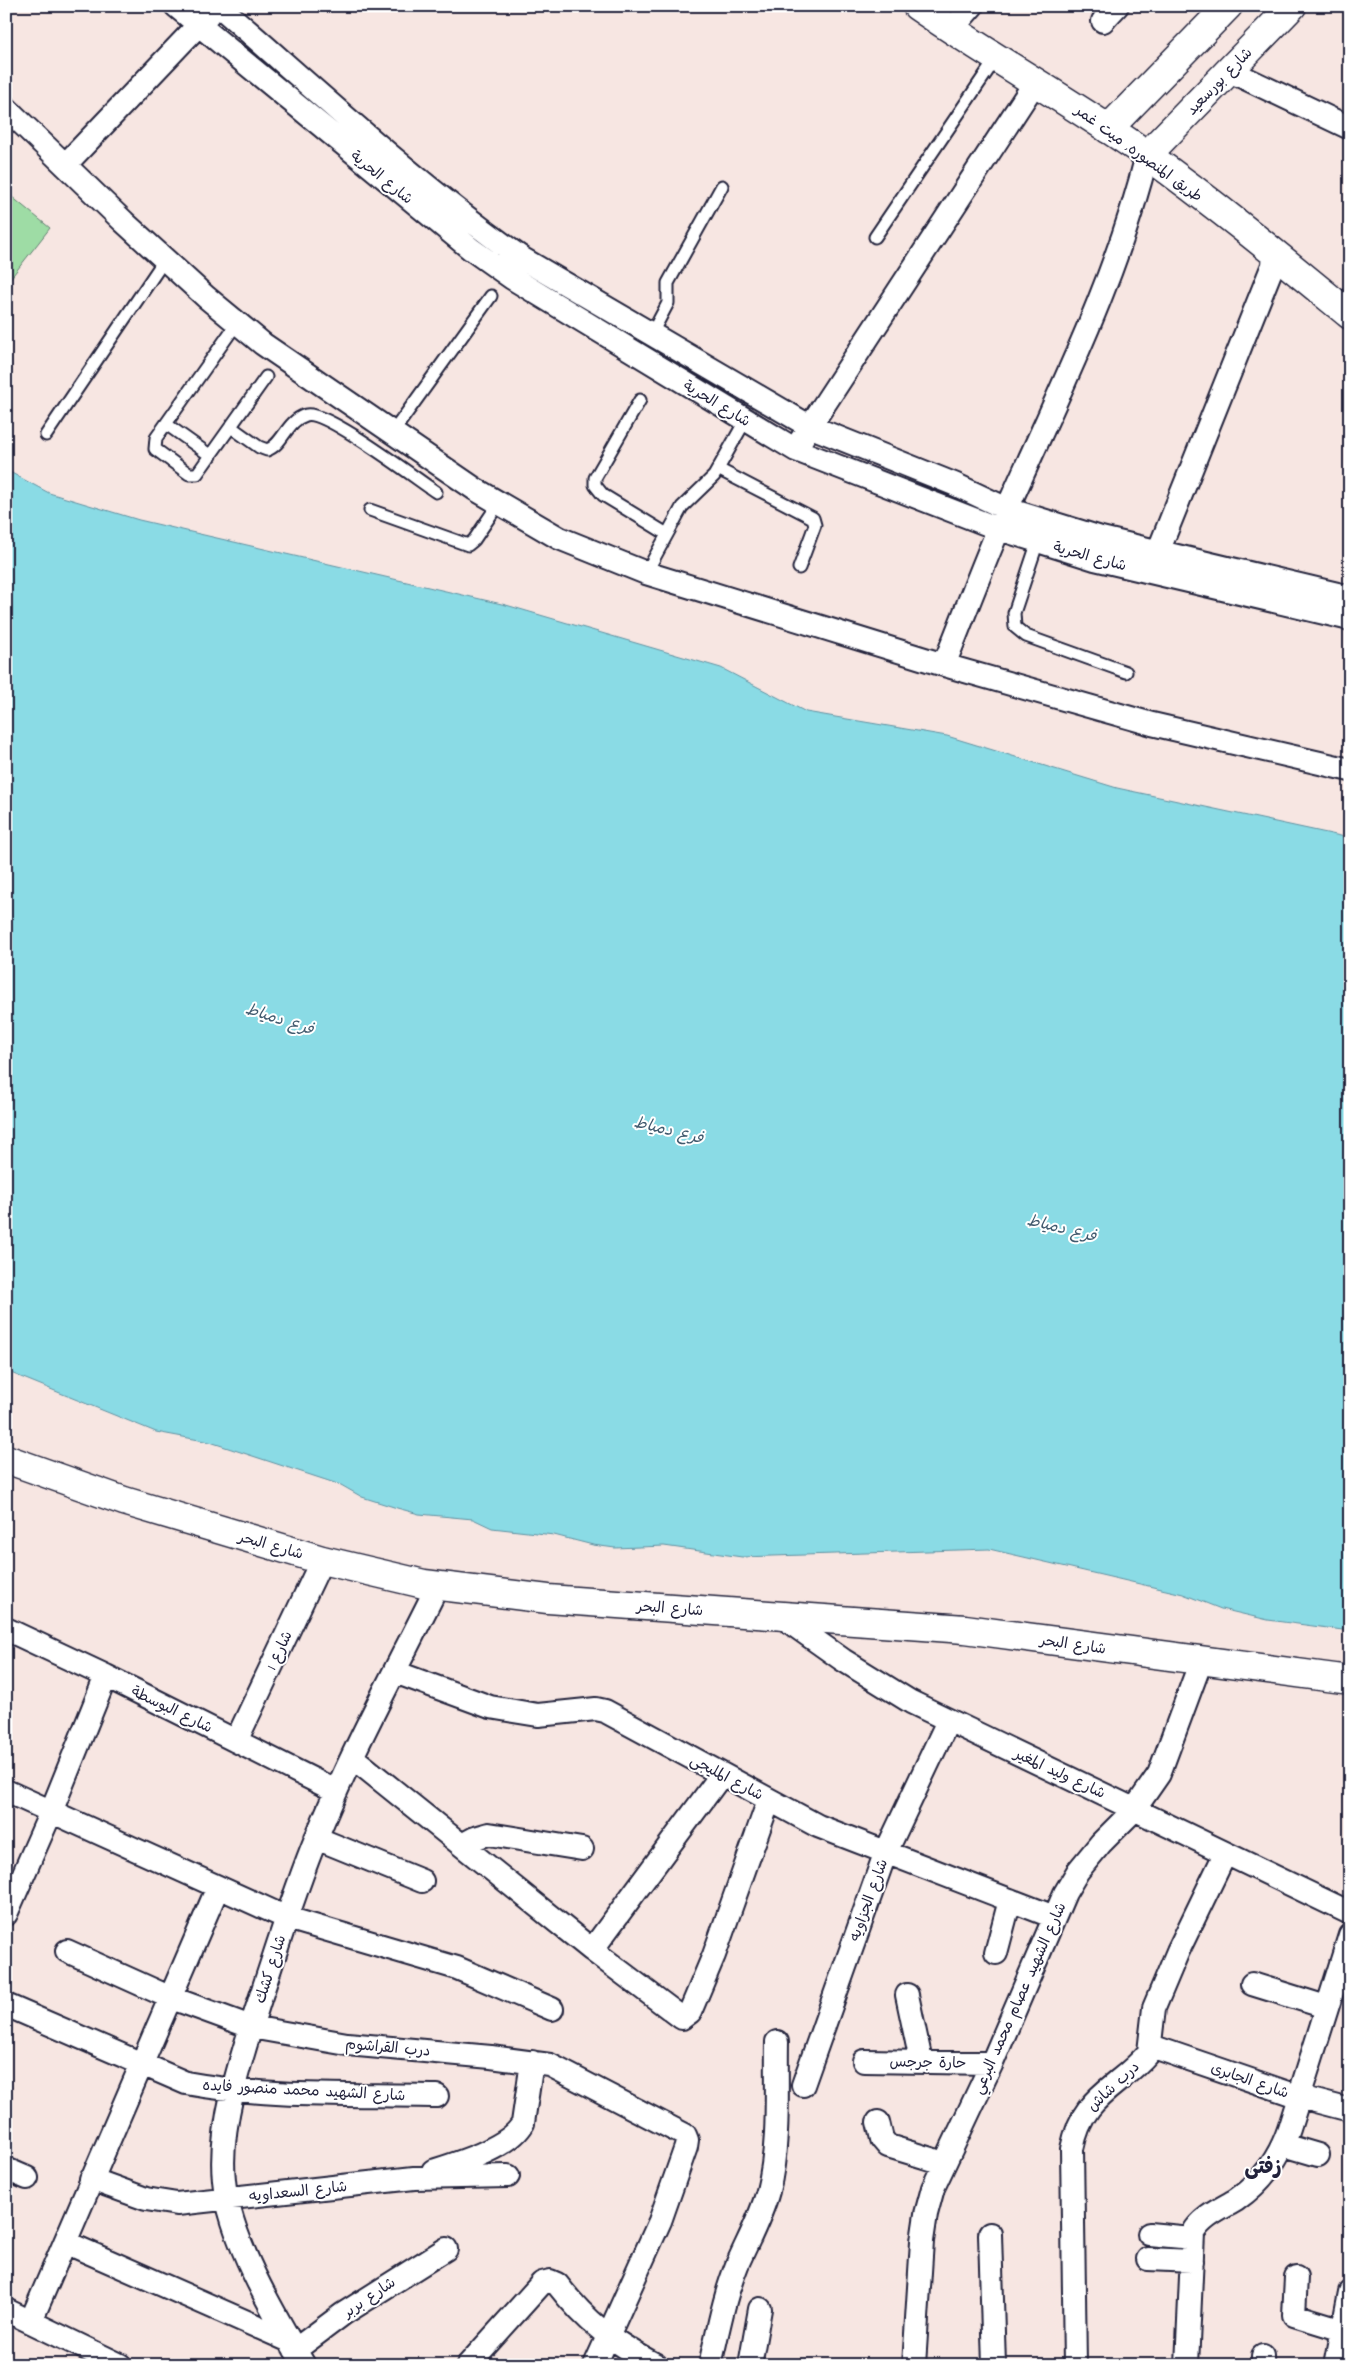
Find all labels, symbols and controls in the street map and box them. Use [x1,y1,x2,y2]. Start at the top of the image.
street label: شارع بورسعيد [1182,43,1257,120]
street label: طريق المنصوره, ميت غمر [1069,99,1207,207]
street label: شارع الحرية [346,146,417,209]
street label: شارع الحرية [679,375,754,432]
street label: شارع الحرية [1051,537,1129,576]
water label: فرع دمياط [243,998,318,1041]
water label: فرع دمياط [632,1111,707,1149]
water label: فرع دمياط [1025,1209,1100,1247]
street label: شارع البحر [235,1526,306,1565]
street label: شارع البحر [635,1596,704,1621]
street label: شارع 1 [261,1627,298,1673]
street label: شارع البحر [1038,1629,1107,1660]
street label: شارع البوسطة [128,1681,216,1738]
street label: شارع وليد المغير [1009,1742,1109,1804]
street label: شارع المليجى [687,1749,767,1805]
street label: شارع الجزاويه [844,1856,893,1944]
street label: شارع الشهيد عصام محمد البرعي [968,1899,1073,2098]
street label: شارع كشك [250,1932,291,2006]
street label: درب القراشوم [345,2033,431,2062]
street label: حارة جرجس [889,2051,967,2074]
street label: درب شاش [1083,2057,1144,2116]
street label: شارع الجابرى [1208,2057,1292,2104]
street label: شارع الشهيد محمد منصور فايده [202,2075,406,2106]
district label: زفتى [1245,2153,1281,2181]
street label: شارع السعداويه [248,2176,348,2207]
street label: شارع بربر [337,2272,400,2324]

